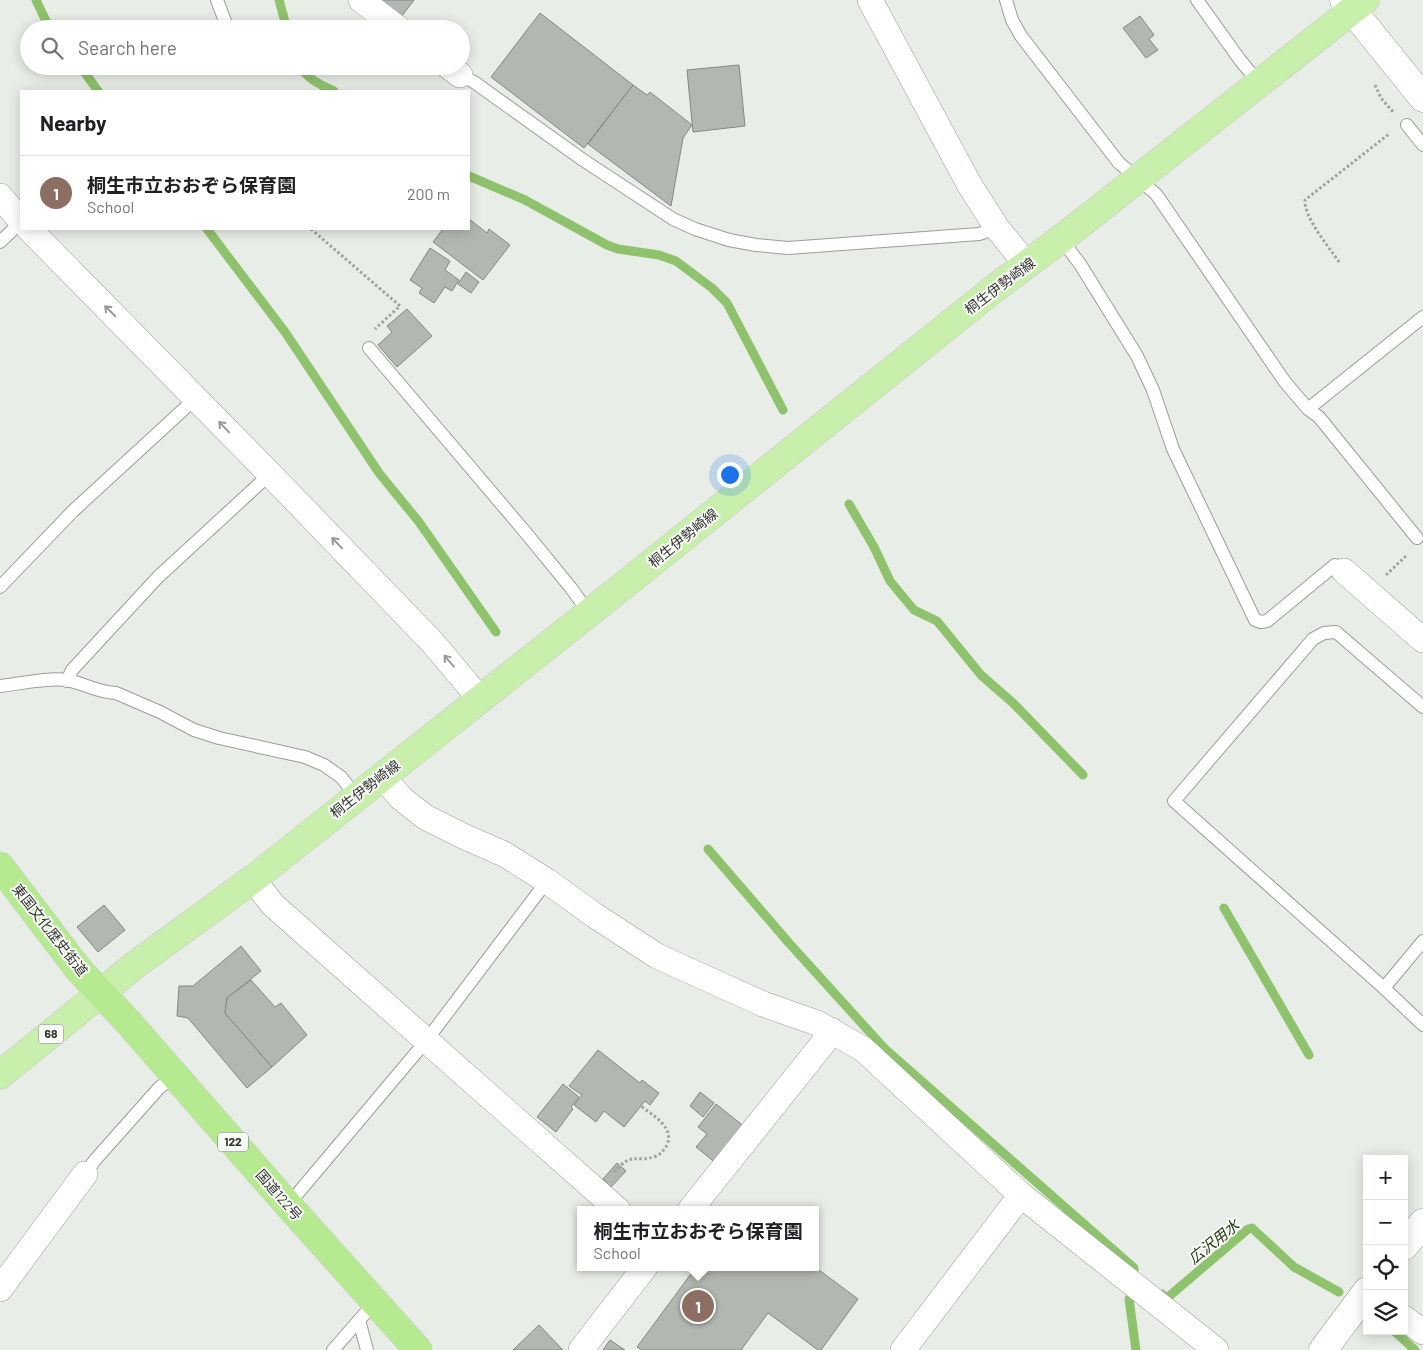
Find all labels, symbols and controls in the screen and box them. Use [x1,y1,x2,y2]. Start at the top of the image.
search box [20,20,470,75]
icon: search [38,34,66,62]
text: Search here [78,36,177,59]
text: Nearby [40,110,106,135]
text: 桐生市立おおぞら保育園 [87,173,296,196]
text: 1 [53,184,59,203]
text: 200 m [407,184,450,203]
text: School [87,197,134,216]
street label: 桐生伊勢崎線 [961,254,1038,318]
one-way arrow [104,305,116,317]
one-way arrow [218,420,230,433]
your location [717,462,743,488]
street label: 桐生伊勢崎線 [645,505,721,571]
one-way arrow [331,537,343,550]
one-way arrow [443,655,454,668]
street label: 桐生伊勢崎線 [326,756,403,821]
street label: 東国文化歴史街道 [9,880,92,979]
road number: 68 [38,1024,64,1044]
road number: 122 [218,1132,248,1152]
map controls [1363,1155,1408,1335]
button: + [1363,1155,1408,1200]
street label: 国道122号 [253,1166,306,1224]
button: − [1363,1200,1408,1245]
popup [577,1206,819,1271]
water label: 広沢用水 [1184,1214,1244,1267]
text: 桐生市立おおぞら保育園 [593,1219,803,1242]
text: School [593,1243,641,1262]
button: locate [1363,1245,1408,1290]
pin: 1 [682,1287,714,1325]
button: layers [1363,1290,1408,1335]

